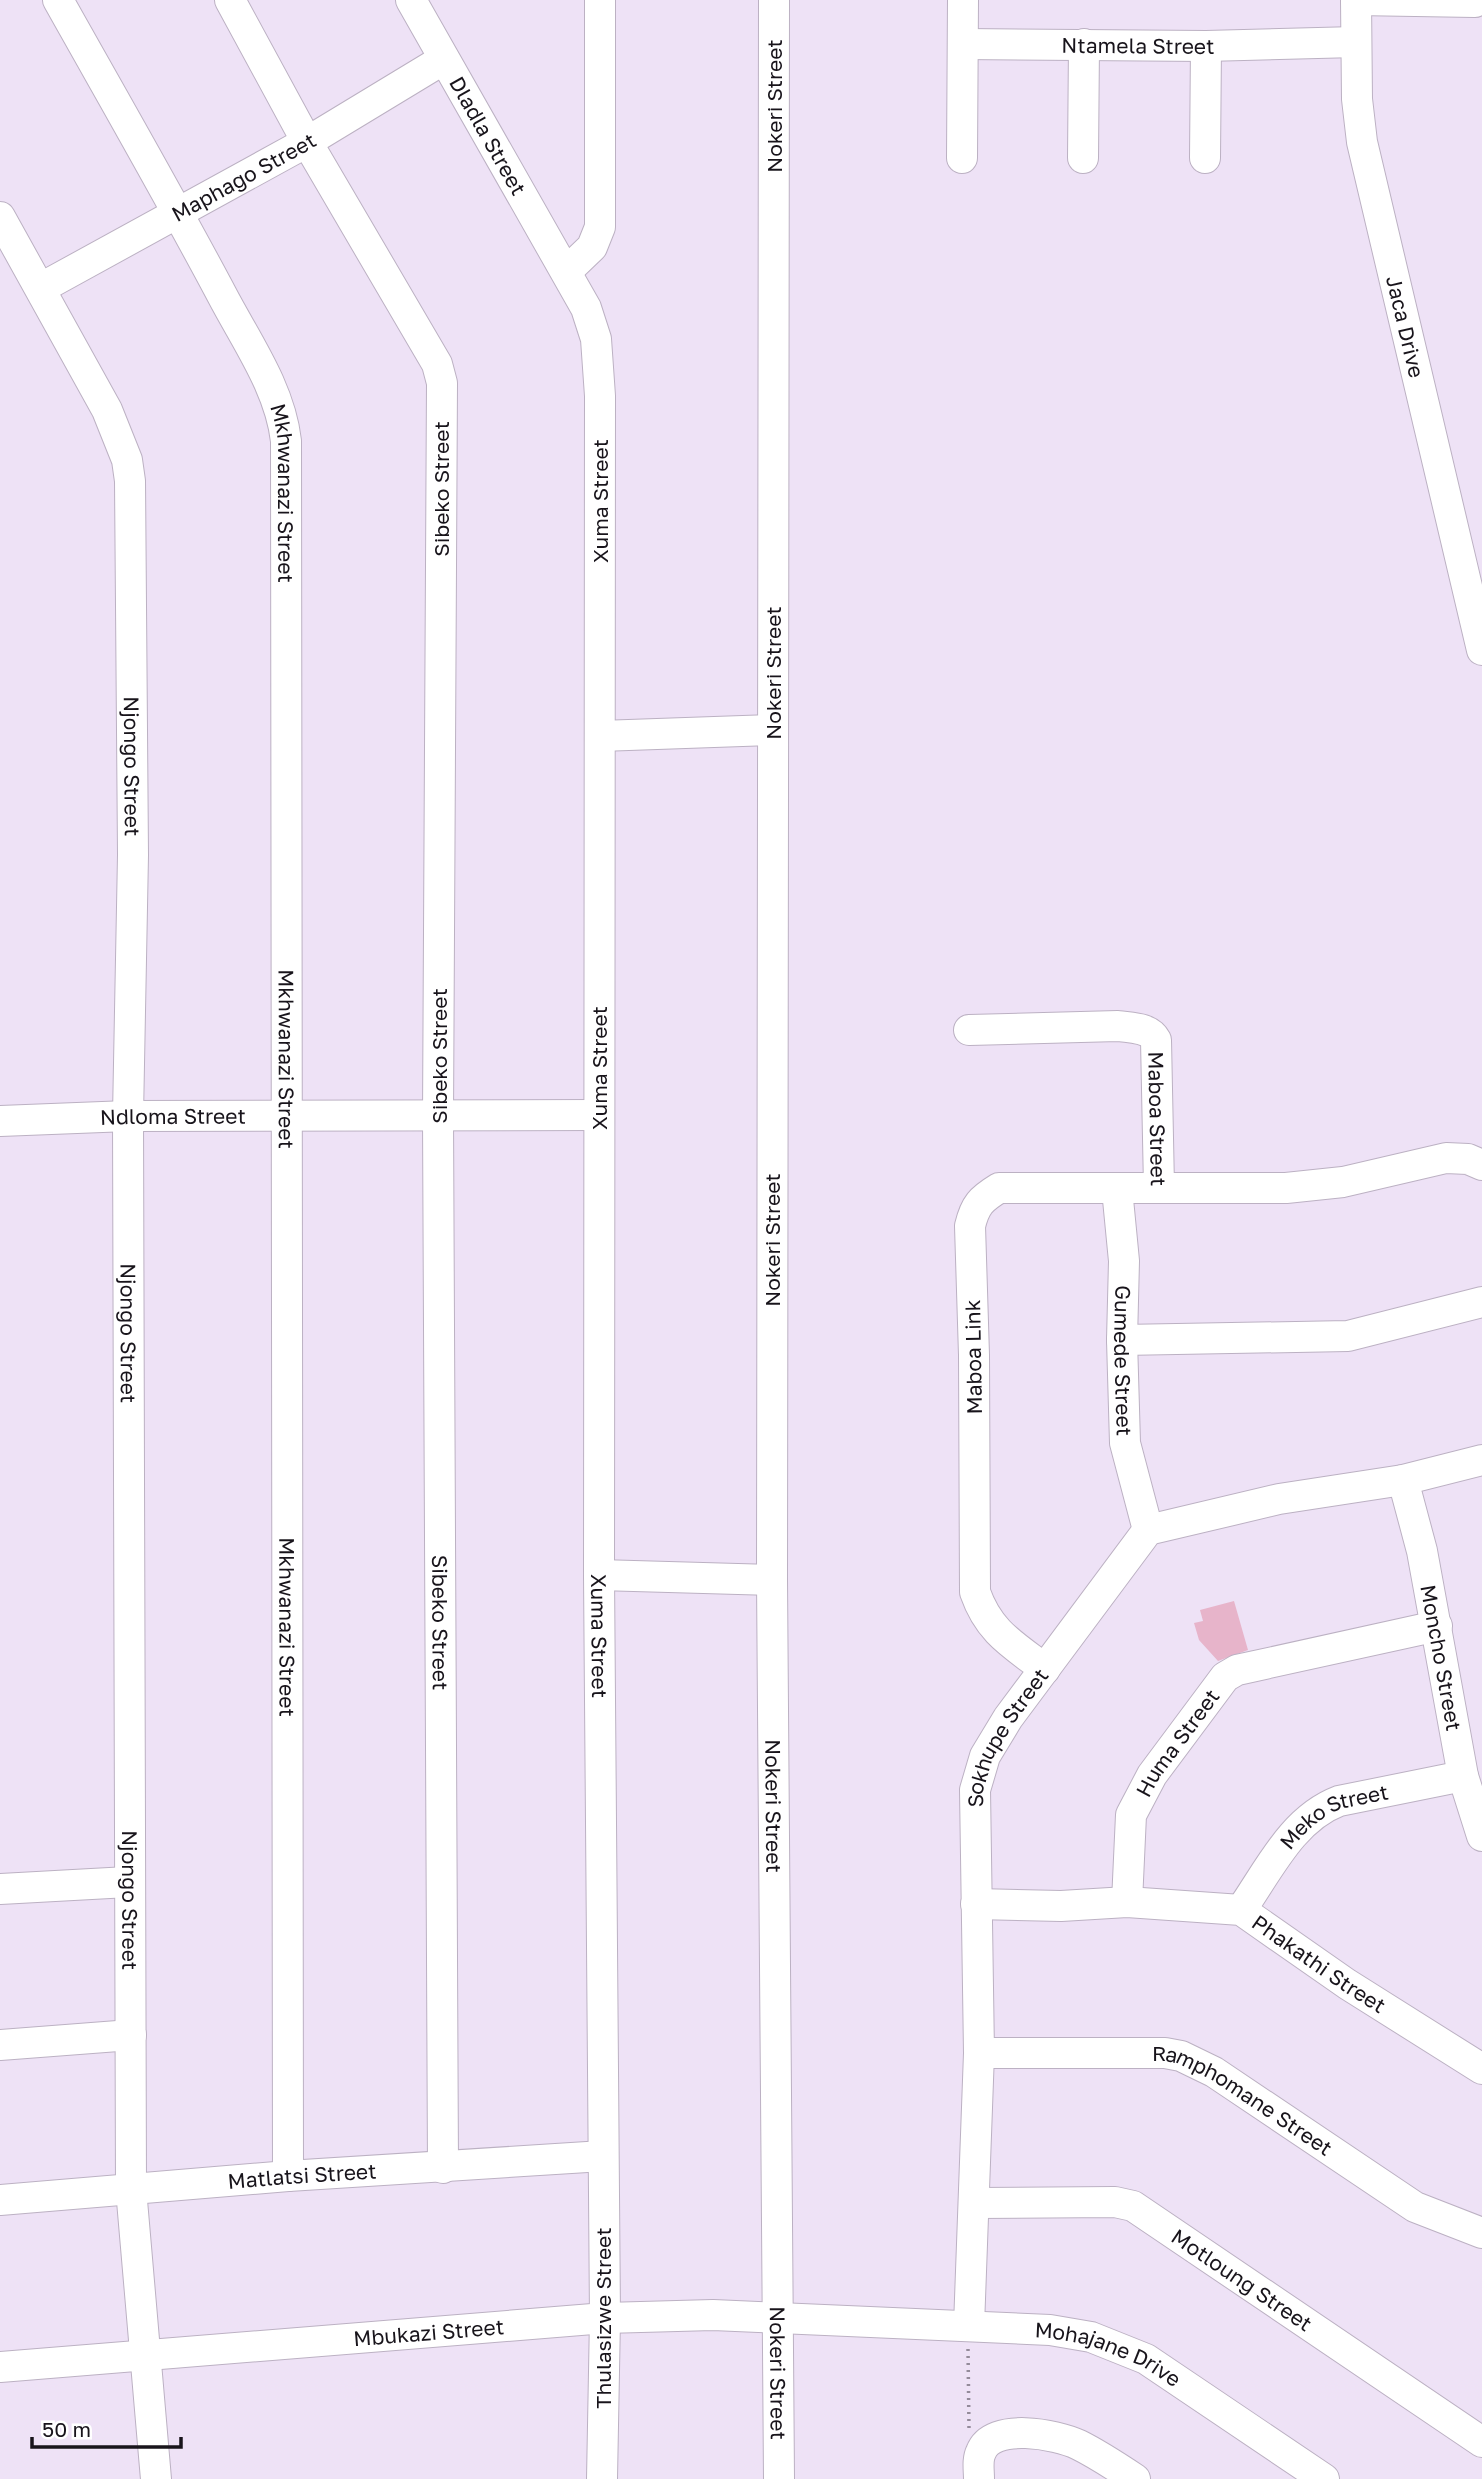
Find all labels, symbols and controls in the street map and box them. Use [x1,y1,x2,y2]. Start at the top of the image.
street label: Ntamela Street [1061,32,1215,59]
street label: Nokeri Street [761,39,787,173]
street label: Dladla Street [444,72,532,200]
street label: Maphago Street [167,127,320,227]
street label: Jaca Drive [1381,273,1430,380]
street label: Mkhwanazi Street [265,400,299,583]
street label: Sibeko Street [428,421,454,557]
street label: Xuma Street [587,439,613,563]
street label: Nokeri Street [760,606,786,740]
street label: Njongo Street [119,696,146,836]
street label: Mkhwanazi Street [274,969,300,1149]
street label: Sibeko Street [426,988,452,1124]
street label: Xuma Street [586,1006,612,1130]
street label: Maboa Street [1143,1051,1172,1186]
street label: Ndloma Street [99,1103,246,1130]
street label: Nokeri Street [759,1173,785,1307]
street label: Njongo Street [115,1263,142,1403]
street label: Gumede Street [1109,1285,1138,1436]
street label: Maboa Link [959,1299,987,1415]
street label: Mkhwanazi Street [274,1537,300,1717]
street label: Sibeko Street [427,1555,454,1690]
street label: Xuma Street [586,1574,613,1698]
street label: Moncho Street [1415,1583,1468,1733]
street label: Sokhupe Street [961,1663,1054,1807]
street label: Huma Street [1130,1684,1225,1801]
street label: Nokeri Street [760,1739,787,1873]
street label: Meko Street [1274,1778,1390,1854]
street label: Njongo Street [117,1830,143,1970]
street label: Phakathi Street [1247,1909,1391,2018]
street label: Ramphomane Street [1152,2040,1338,2161]
street label: Matlatsi Street [227,2157,377,2194]
street label: Motloung Street [1167,2223,1317,2336]
street label: Thulasizwe Street [590,2227,616,2409]
street label: Nokeri Street [765,2306,792,2440]
street label: Mbukazi Street [352,2313,505,2351]
street label: Mohajane Drive [1034,2316,1186,2392]
scale bar [32,2406,180,2450]
text: 50 m [42,2416,91,2442]

